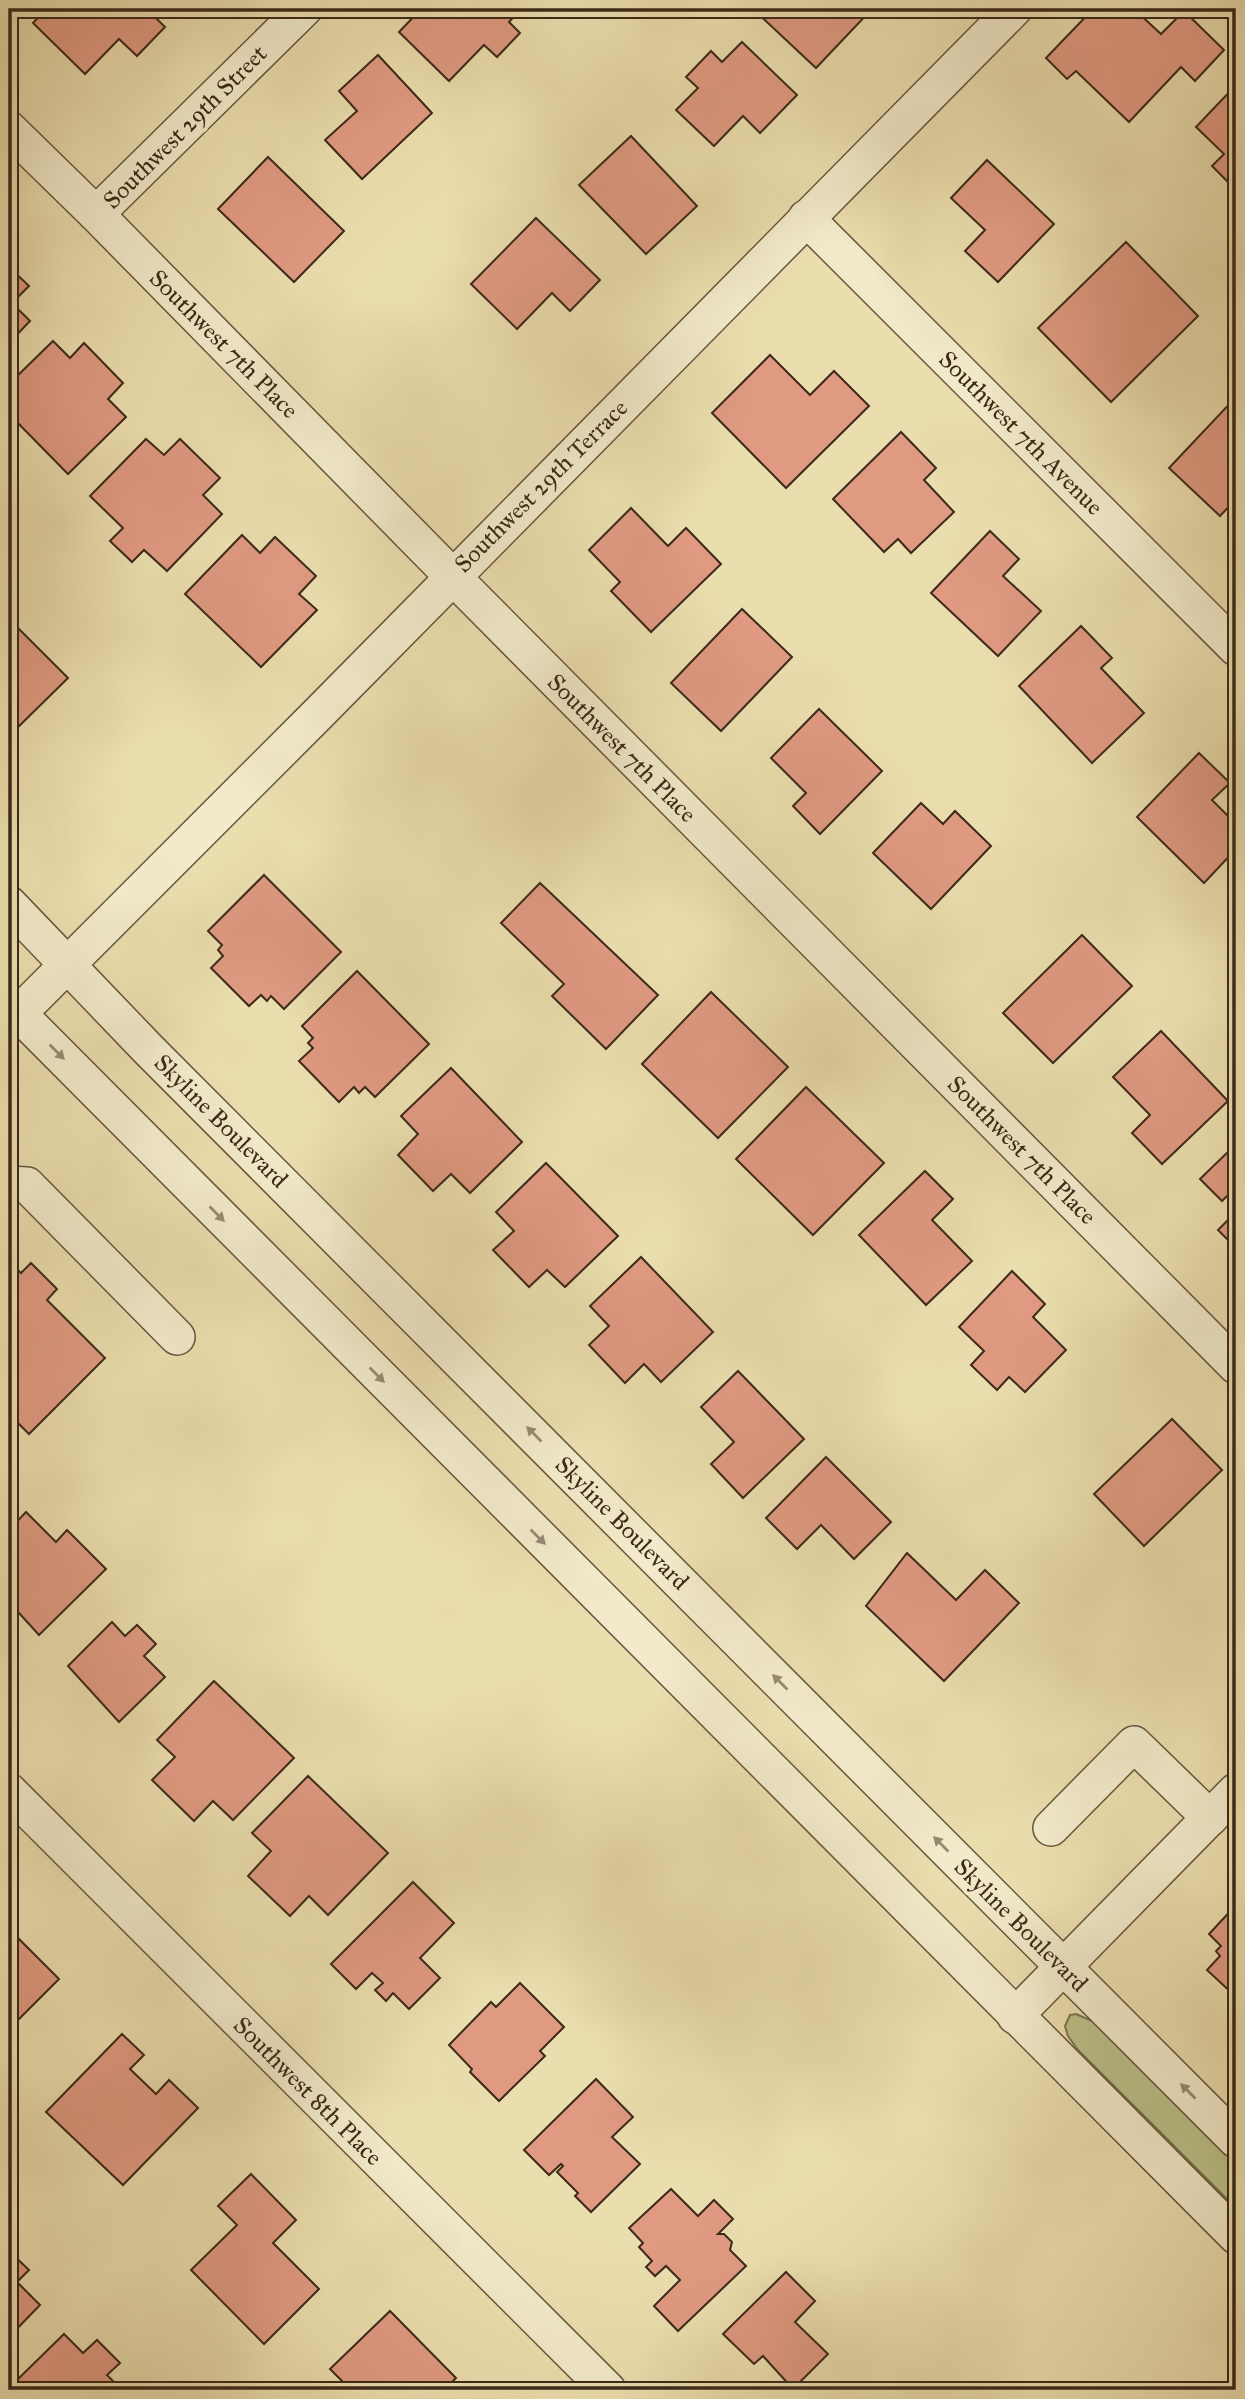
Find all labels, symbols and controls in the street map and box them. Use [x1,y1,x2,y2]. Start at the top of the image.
street label: Southwest 29th Street [97,38,274,215]
street label: Southwest 7th Place [143,263,305,425]
street label: Southwest 7th Avenue [933,345,1109,521]
street label: Southwest 29th Terrace [448,393,634,579]
street label: Southwest 7th Place [541,667,703,829]
one-way arrow [48,1043,64,1060]
street label: Skyline Boulevard [148,1048,294,1194]
street label: Southwest 7th Place [941,1069,1103,1231]
one-way arrow [209,1205,226,1222]
one-way arrow [369,1366,385,1383]
one-way arrow [526,1426,542,1443]
street label: Skyline Boulevard [549,1450,695,1596]
one-way arrow [529,1528,546,1545]
one-way arrow [772,1674,789,1691]
one-way arrow [932,1835,949,1852]
street label: Skyline Boulevard [948,1852,1094,1998]
street label: Southwest 8th Place [227,2010,389,2172]
one-way arrow [1180,2084,1197,2100]

